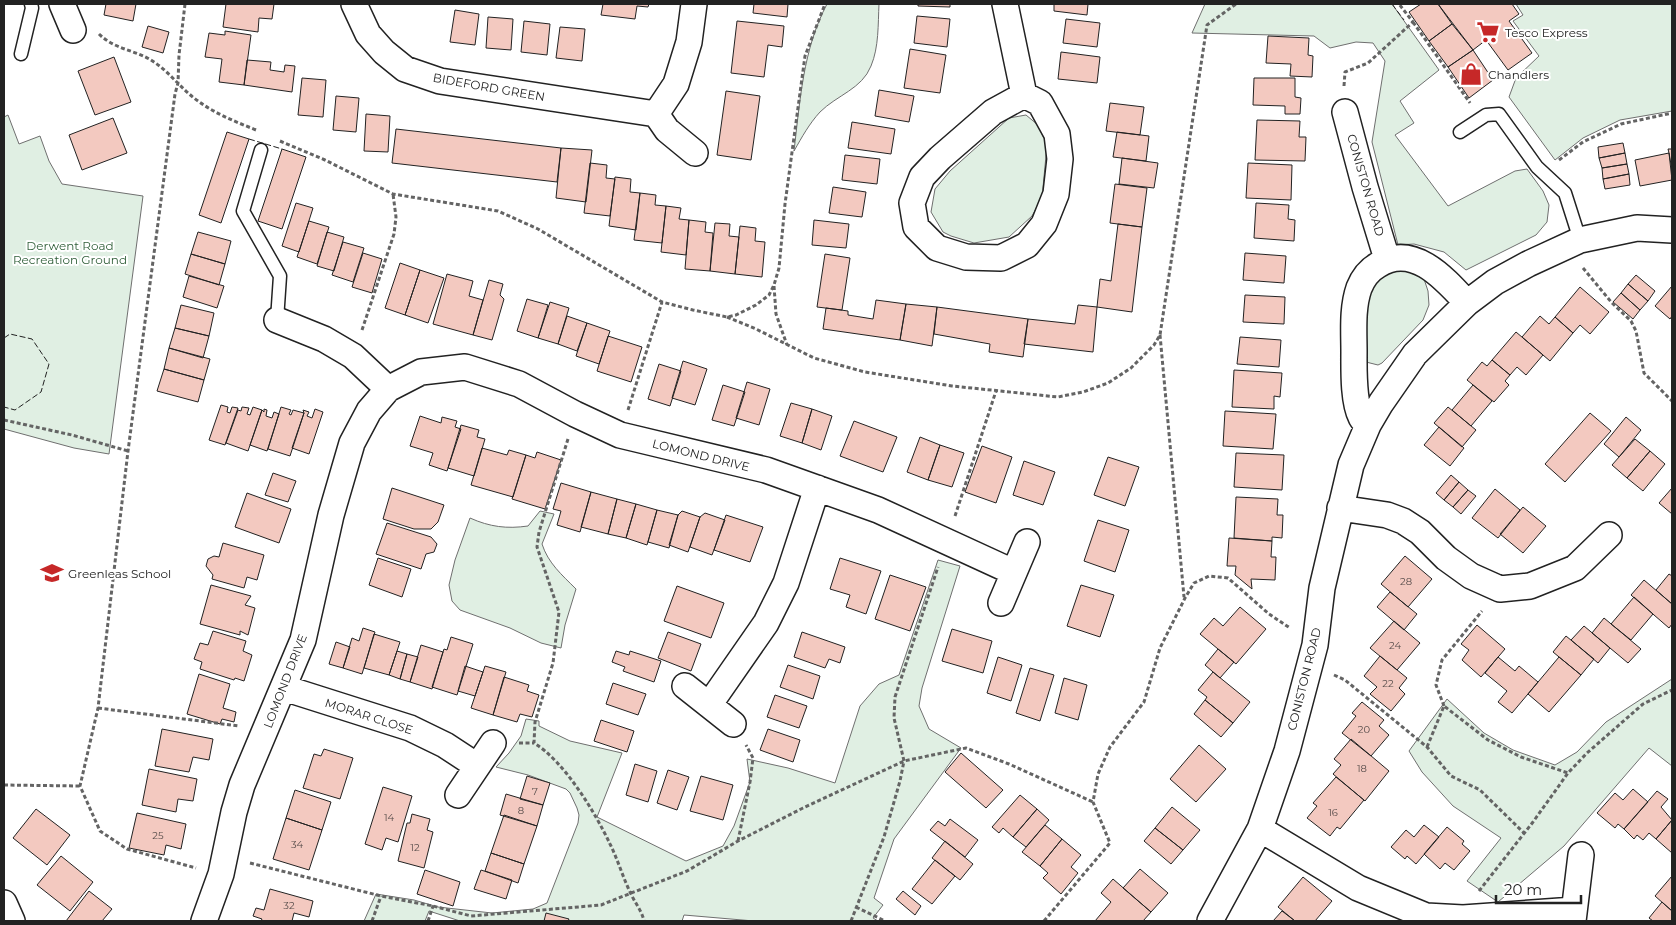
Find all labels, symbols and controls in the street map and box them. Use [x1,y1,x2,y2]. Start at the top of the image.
supermarket icon: Tesco Express [1475,19,1501,45]
place label: Tesco Express [1505,25,1588,40]
shop icon: Chandlers [1458,61,1484,87]
place label: Chandlers [1488,67,1549,82]
street label: BIDEFORD GREEN [432,70,546,104]
street label: CONISTON ROAD [1344,132,1388,238]
park label: Derwent Road Recreation Ground [13,238,127,267]
street label: LOMOND DRIVE [651,436,751,474]
school or university icon: Greenleas School [39,560,65,586]
place label: Greenleas School [68,566,171,581]
house number: 28 [1400,575,1412,588]
street label: CONISTON ROAD [1284,626,1324,732]
street label: LOMOND DRIVE [260,632,310,730]
house number: 24 [1389,639,1401,652]
house number: 22 [1382,677,1394,690]
street label: MORAR CLOSE [323,695,415,737]
house number: 20 [1358,723,1371,736]
house number: 18 [1357,762,1367,775]
house number: 7 [532,785,538,798]
house number: 8 [518,804,524,817]
house number: 16 [1328,806,1338,819]
house number: 14 [384,811,394,824]
house number: 25 [152,829,164,842]
house number: 34 [291,838,304,851]
house number: 12 [410,841,420,854]
scale bar [1496,872,1581,904]
text: 20 m [1504,880,1542,899]
house number: 32 [283,899,295,912]

